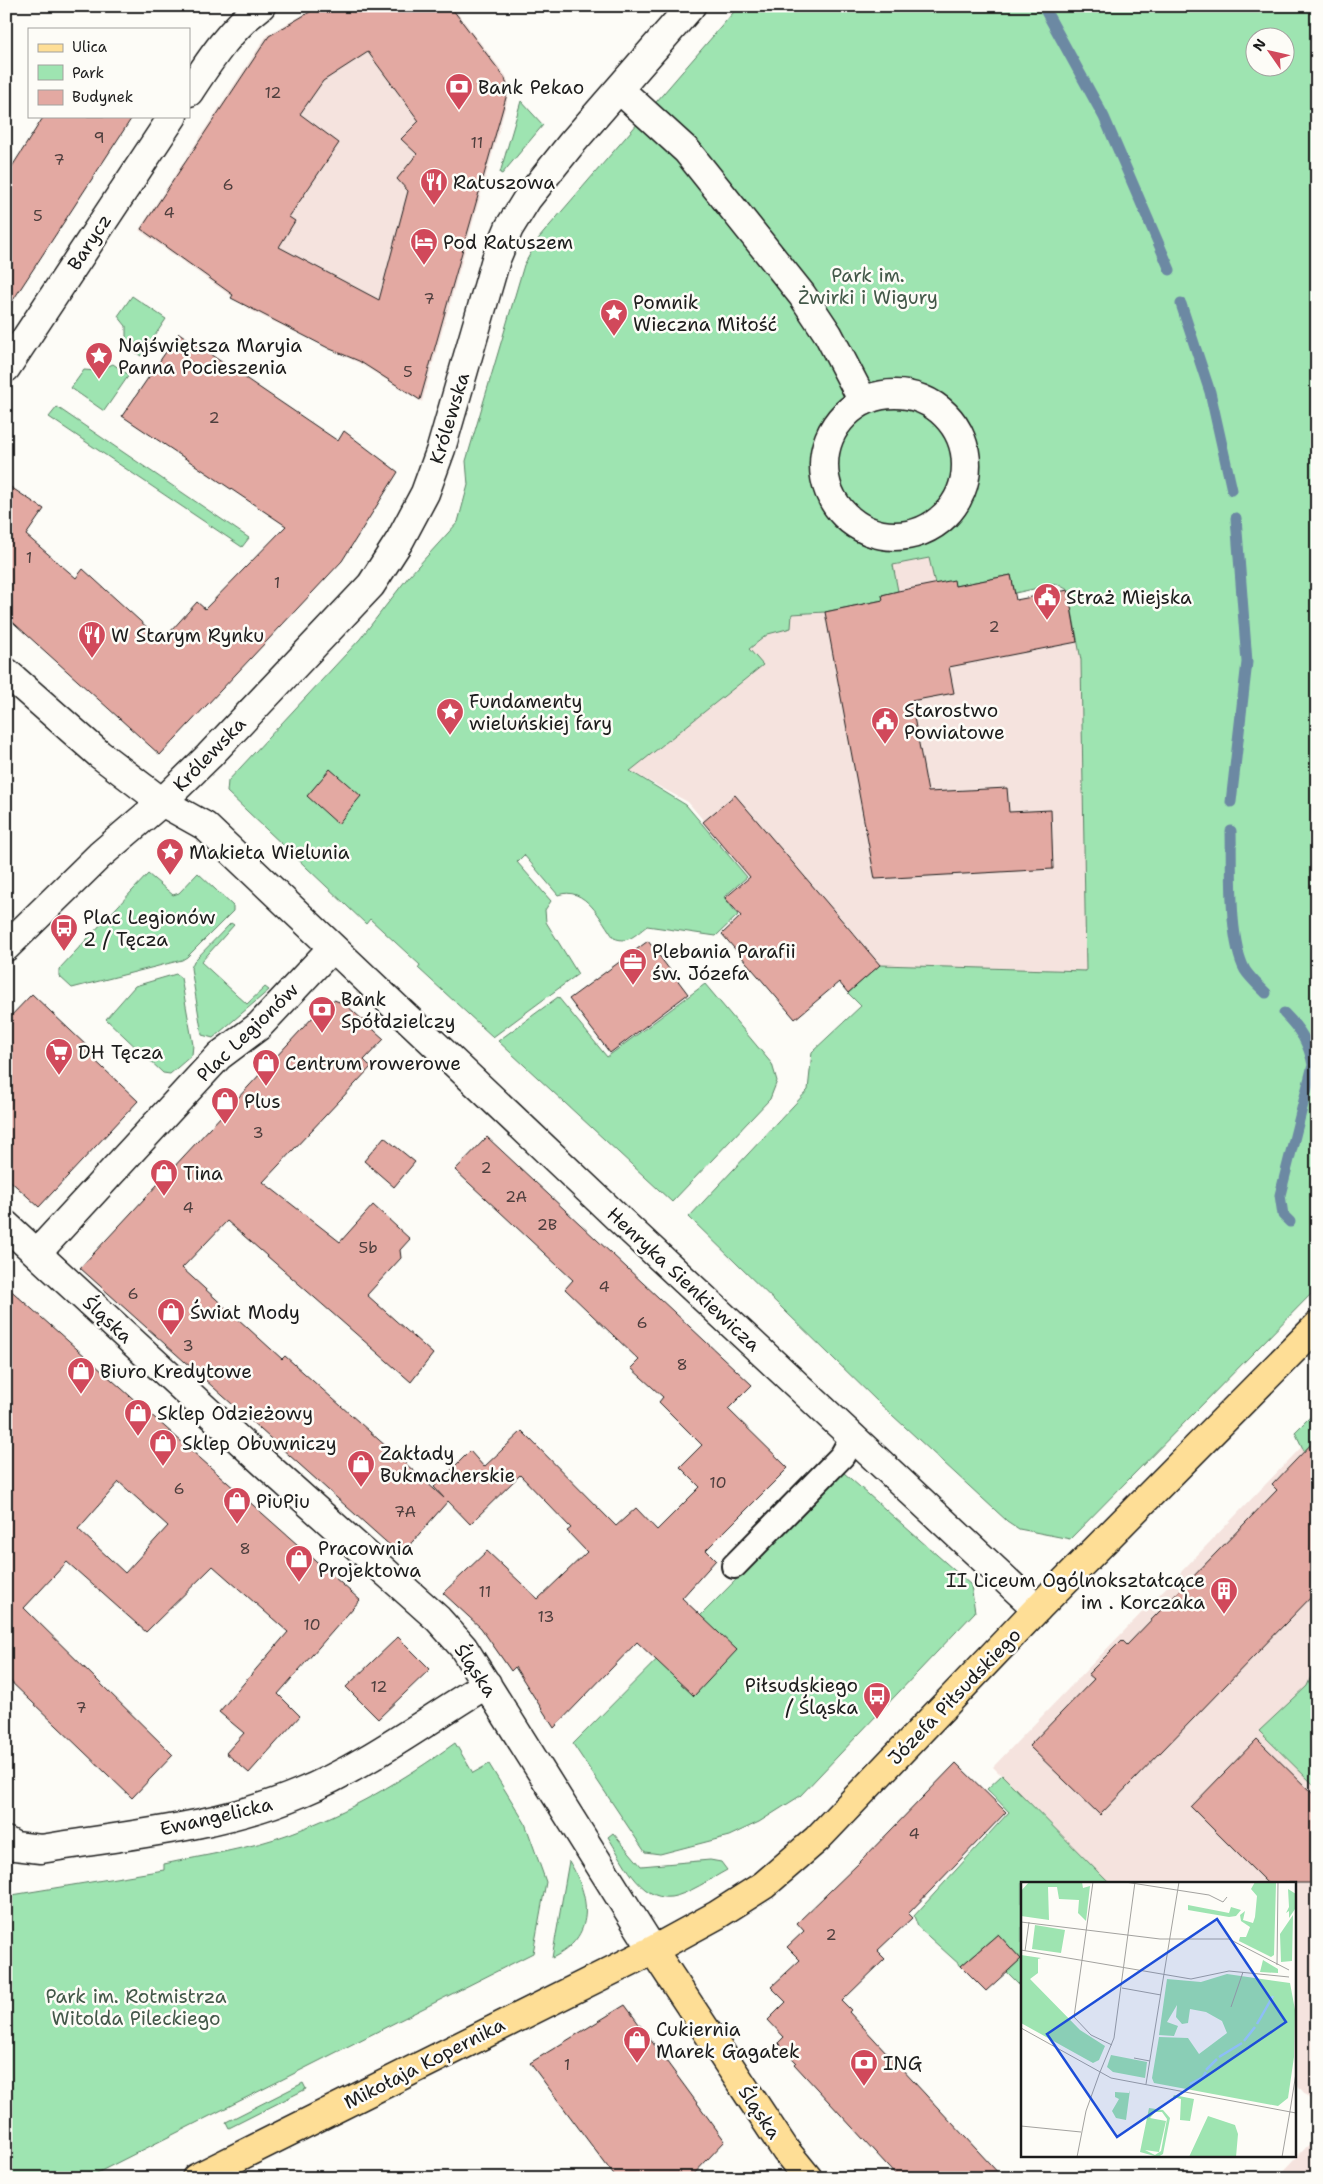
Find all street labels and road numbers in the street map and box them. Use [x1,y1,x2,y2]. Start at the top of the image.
street label: Barycz [62,209,117,275]
street label: Królewska [424,369,475,467]
street label: Królewska [168,712,251,797]
street label: Plac Legionów [191,977,304,1087]
street label: Henryka Sienkiewicza [602,1202,766,1357]
street label: Śląska [77,1289,139,1349]
street label: Józefa Piłsudskiego [882,1623,1026,1770]
street label: Śląska [449,1638,503,1702]
street label: Ewangelicka [157,1791,275,1842]
street label: Mikołaja Kopernika [340,2012,509,2115]
street label: Śląska [733,2080,787,2144]

